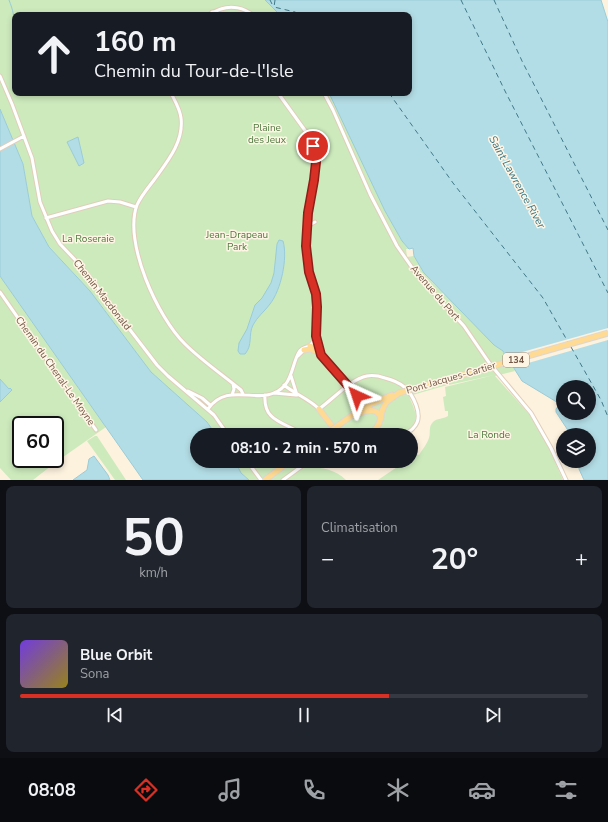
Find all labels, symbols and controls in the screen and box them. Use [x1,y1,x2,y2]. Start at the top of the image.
text: 160 m [94,23,177,61]
icon: ahead [28,28,80,80]
text: Chemin du Tour-de-l'Isle [94,59,294,83]
park label: Plaine des Jeux [248,121,287,147]
pin [296,129,330,163]
water label: Saint Lawrence River [485,133,549,232]
icon: arrive [302,135,324,157]
park label: Jean-Drapeau Park [205,228,268,254]
park label: La Roseraie [62,232,114,246]
street label: Chemin Macdonald [70,257,134,333]
street label: Avenue du Port [407,262,463,324]
street label: Chemin du Chenal-Le Moyne [12,314,98,428]
road number: 134 [503,353,529,367]
street label: Pont Jacques-Cartier [404,358,498,398]
position arrow [336,375,378,417]
map controls [556,380,596,468]
button: search [556,380,596,420]
speed limit sign: 60 [12,416,64,468]
park label: La Ronde [468,428,510,442]
button: layers [556,428,596,468]
text: 08:10 · 2 min · 570 m [231,438,377,458]
text: 50 [122,502,185,573]
text: Climatisation [321,519,398,537]
text: 20° [431,539,478,580]
text: − [321,544,334,574]
text: + [575,544,588,574]
text: km/h [139,564,168,582]
text: Blue Orbit [80,645,152,665]
text: Sona [80,665,110,683]
icon: previous [104,704,126,726]
icon: pause [293,704,315,726]
icon: next [482,704,504,726]
icon: directions [132,776,160,804]
icon: music [216,776,244,804]
icon: phone [300,776,328,804]
icon: climate [384,776,412,804]
icon: car [468,776,496,804]
icon: filters [552,776,580,804]
text: 08:08 [28,778,76,802]

